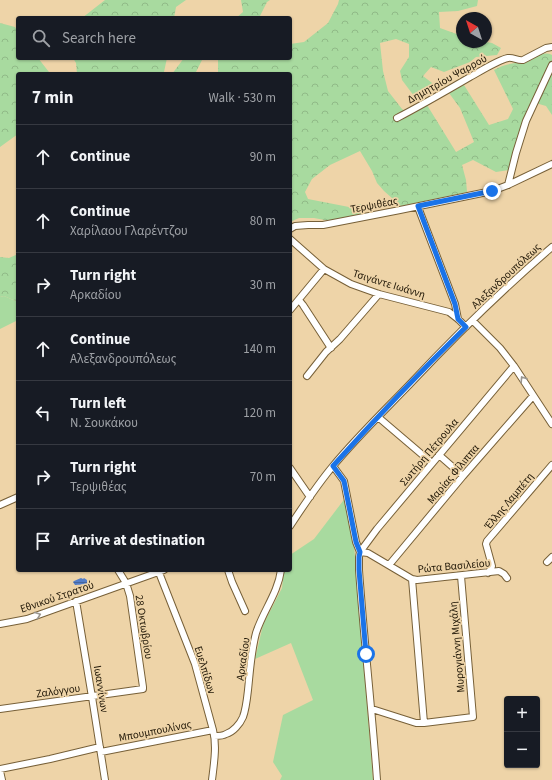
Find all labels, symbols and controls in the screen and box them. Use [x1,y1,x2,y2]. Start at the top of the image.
north arrow [456,12,492,48]
search box [16,16,292,60]
icon: search [30,27,52,49]
text: Search here [62,28,136,49]
street label: Δημητρίου Ψαρρού [404,51,490,107]
text: 7 min [32,86,73,110]
text: Walk · 530 m [208,89,276,107]
icon: ahead [32,146,54,168]
text: Continue [70,146,130,167]
text: 90 m [250,148,276,166]
route end [483,182,501,200]
street label: Τερψιθέας [349,193,399,217]
text: Continue [70,201,130,222]
icon: ahead [32,210,54,232]
text: 80 m [250,212,276,230]
text: Χαρίλαου Γλαρέντζου [70,222,188,240]
street label: Αλεξανδρουπόλεως [468,240,544,312]
text: Turn right [70,265,136,286]
street label: Τσιγάντε Ιωάννη [351,266,427,302]
icon: right [32,274,54,296]
text: 30 m [250,276,276,294]
text: Αρκαδίου [70,286,121,304]
text: Continue [70,329,130,350]
icon: ahead [32,338,54,360]
text: 140 m [243,340,276,358]
text: Αλεξανδρουπόλεως [70,350,176,368]
one-way arrow [520,377,527,384]
text: Turn left [70,393,126,414]
icon: left [32,402,54,424]
text: 120 m [243,404,276,422]
text: Ν. Σουκάκου [70,414,138,432]
street label: Σωτήρη Πέτρουλα [396,415,462,489]
street label: Μαρίας Φίλιππα [423,441,483,507]
text: Turn right [70,457,136,478]
icon: right [32,466,54,488]
text: 70 m [250,468,276,486]
street label: Έλλης Λαμπέτη [480,469,537,533]
text: Τερψιθέας [70,478,127,496]
icon: arrive [32,530,54,552]
text: Arrive at destination [70,530,205,551]
street label: Ρώτα Βασιλείου [417,555,491,577]
street label: Εθνικού Στρατού [18,577,96,617]
street label: 28 Οκτωβρίου [132,594,156,660]
street label: Μυρογιάννη Μιχάλη [446,601,468,693]
one-way arrow [34,612,41,620]
street label: Αρκαδίου [233,636,253,682]
street label: Ευελπίδων [191,644,219,696]
route start [357,645,375,663]
street label: Ιωαννίνων [90,664,112,714]
street label: Ζαλόγγου [35,680,81,702]
map controls [504,696,540,768]
button: + [504,696,540,732]
street label: Μπουμπουλίνας [117,717,193,745]
button: − [504,732,540,768]

